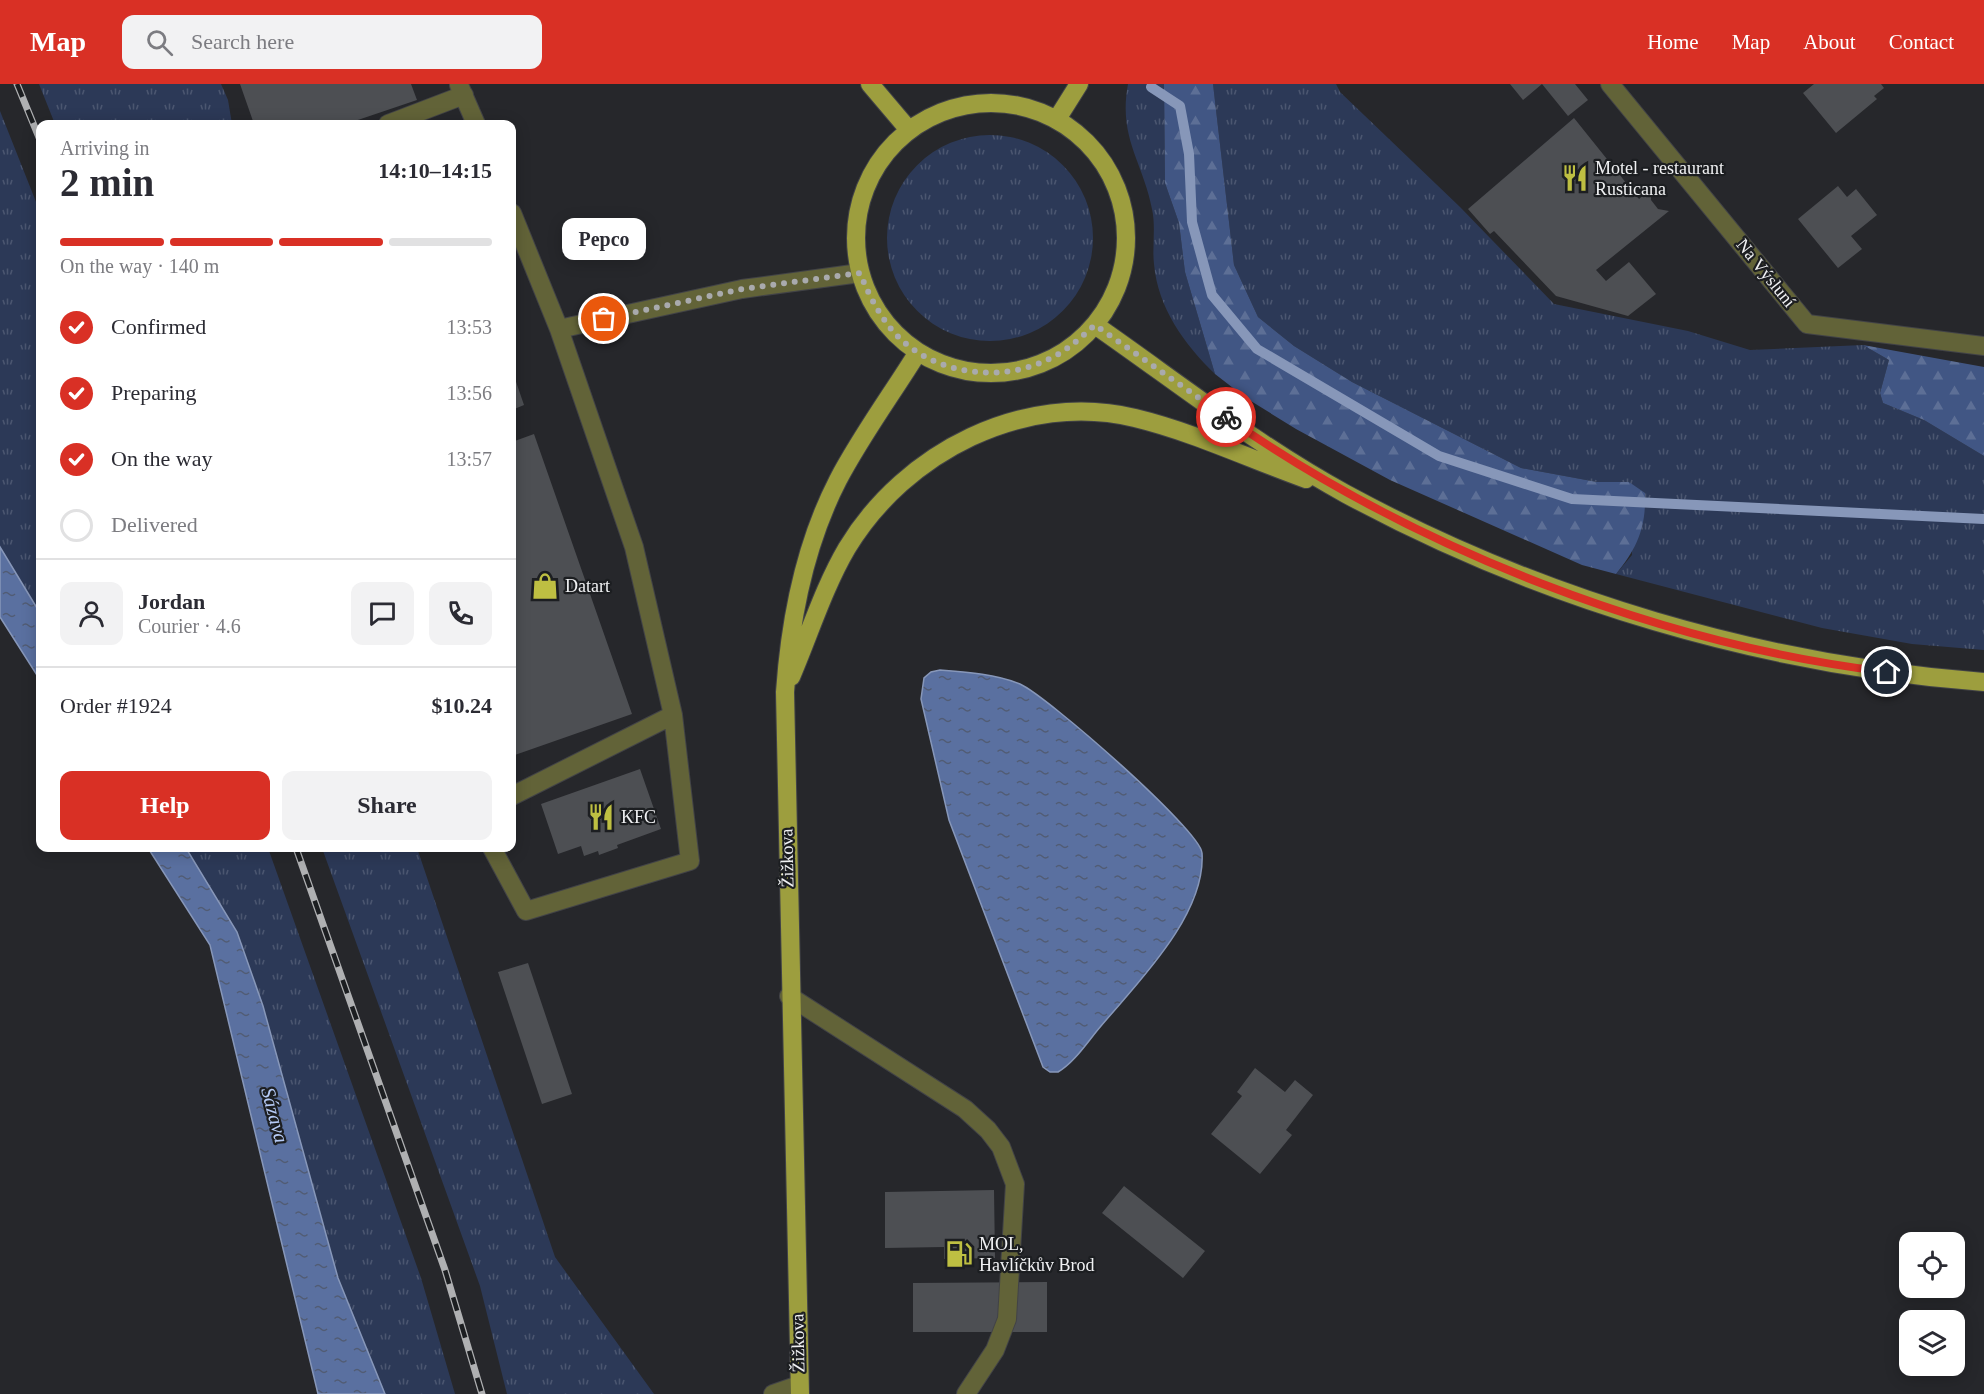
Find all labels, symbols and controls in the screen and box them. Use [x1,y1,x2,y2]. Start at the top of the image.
search box [122,15,542,69]
text: Map [30,26,86,57]
icon: search [143,26,176,59]
text: Search here [191,29,294,54]
text: Home [1647,30,1699,54]
text: Map [1732,30,1770,54]
text: About [1803,30,1856,54]
text: Contact [1889,30,1954,54]
text: Arriving in [60,137,149,159]
text: 14:10–14:15 [378,158,492,183]
place label: Motel - restaurant Rusticana [1595,158,1724,199]
text: 2 min [60,161,154,204]
restaurant icon: Motel - restaurant Rusticana [1560,163,1590,193]
callout: Pepco [562,217,646,259]
text: Pepco [578,228,630,250]
street label: Na Výsluní [1732,235,1800,311]
text: On the way · 140 m [60,255,219,277]
pin [578,293,629,344]
icon: bag [587,302,620,335]
icon: check [60,311,93,344]
text: Confirmed [111,314,206,339]
text: 13:53 [446,316,492,338]
icon: check [60,377,93,410]
text: Preparing [111,380,197,405]
text: 13:56 [446,382,492,404]
courier [1196,387,1256,447]
icon: bike [1210,401,1243,434]
icon: check [60,443,93,476]
text: On the way [111,446,212,471]
text: 13:57 [446,448,492,470]
text: Delivered [111,512,198,537]
shop icon: Datart [530,571,560,601]
place label: Datart [565,576,610,596]
button: person [60,582,123,645]
button: chat [351,582,414,645]
button: phone [429,582,492,645]
text: Jordan [138,589,205,614]
text: Courier · 4.6 [138,615,241,637]
pin [1861,646,1912,697]
icon: home [1870,655,1903,688]
text: Order #1924 [60,693,172,718]
text: $10.24 [432,693,492,718]
button: Help [60,771,270,840]
button: Share [282,771,492,840]
restaurant icon: KFC [586,802,616,832]
place label: KFC [621,807,656,827]
street label: Žižkova [775,828,798,888]
water label: Sázava [257,1085,293,1145]
map controls [1899,1232,1965,1376]
button: locate [1899,1232,1965,1298]
place label: MOL, Havlíčkův Brod [979,1234,1094,1275]
fuel station icon: MOL, Havlíčkův Brod [944,1239,974,1269]
button: layers [1899,1310,1965,1376]
street label: Žižkova [786,1313,809,1373]

